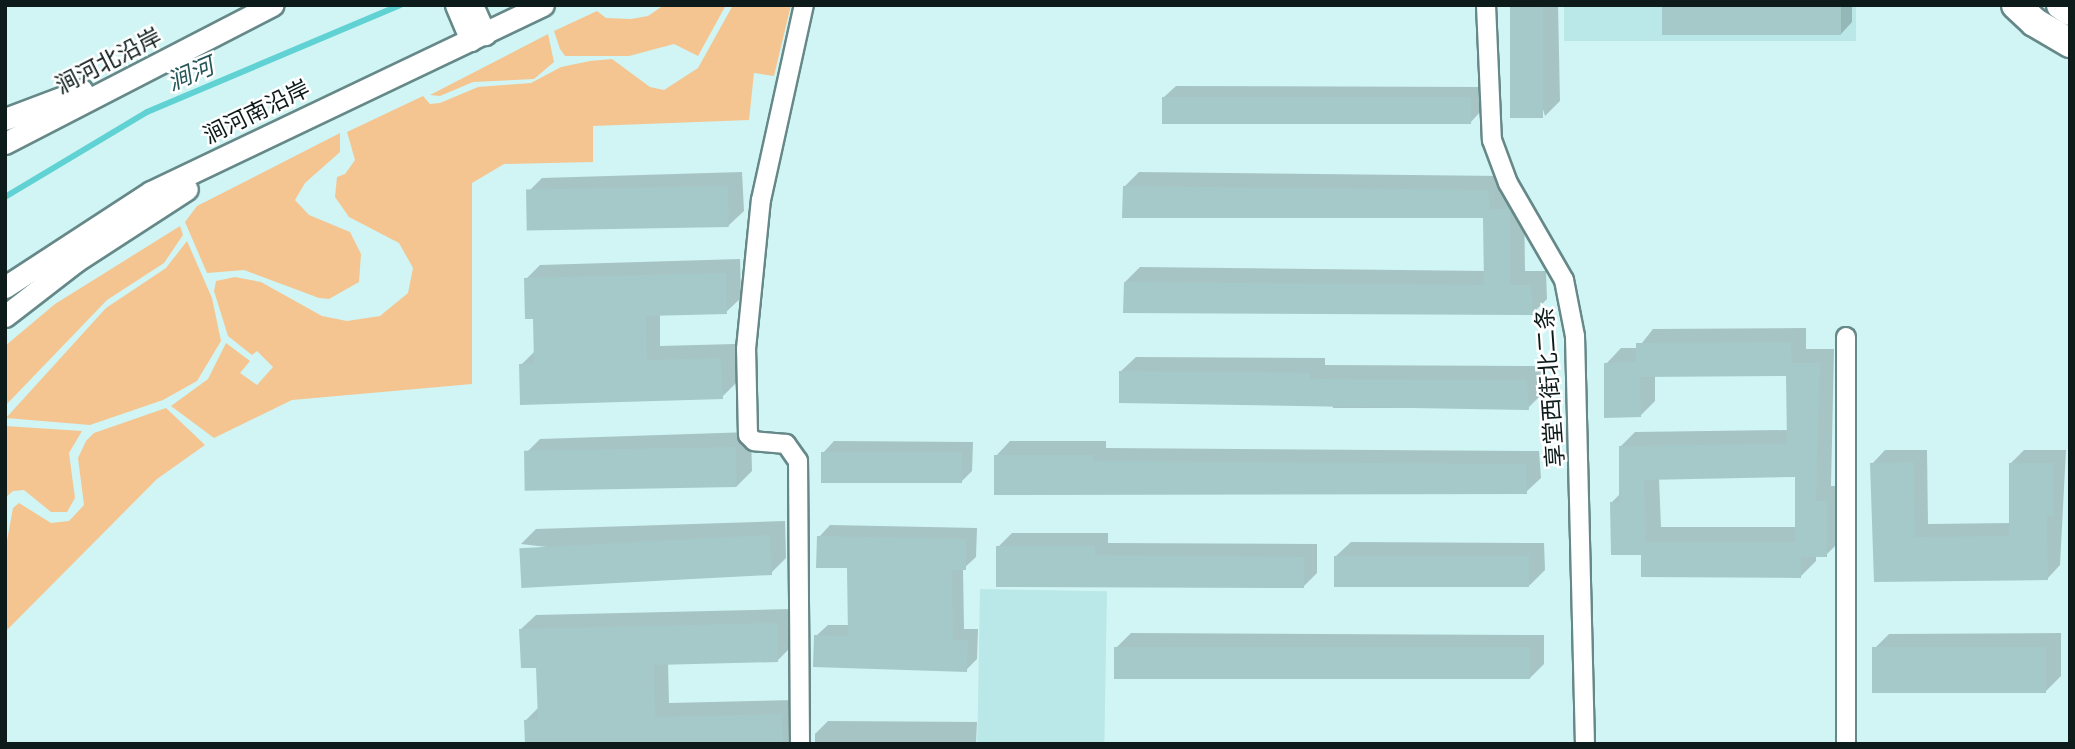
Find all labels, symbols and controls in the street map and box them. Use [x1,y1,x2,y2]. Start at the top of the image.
street label: 涧河北沿岸 [51,22,165,98]
water label: 涧河 [162,50,218,96]
street label: 涧河南沿岸 [198,73,314,149]
street label: 享堂西街北二条 [1530,306,1568,468]

